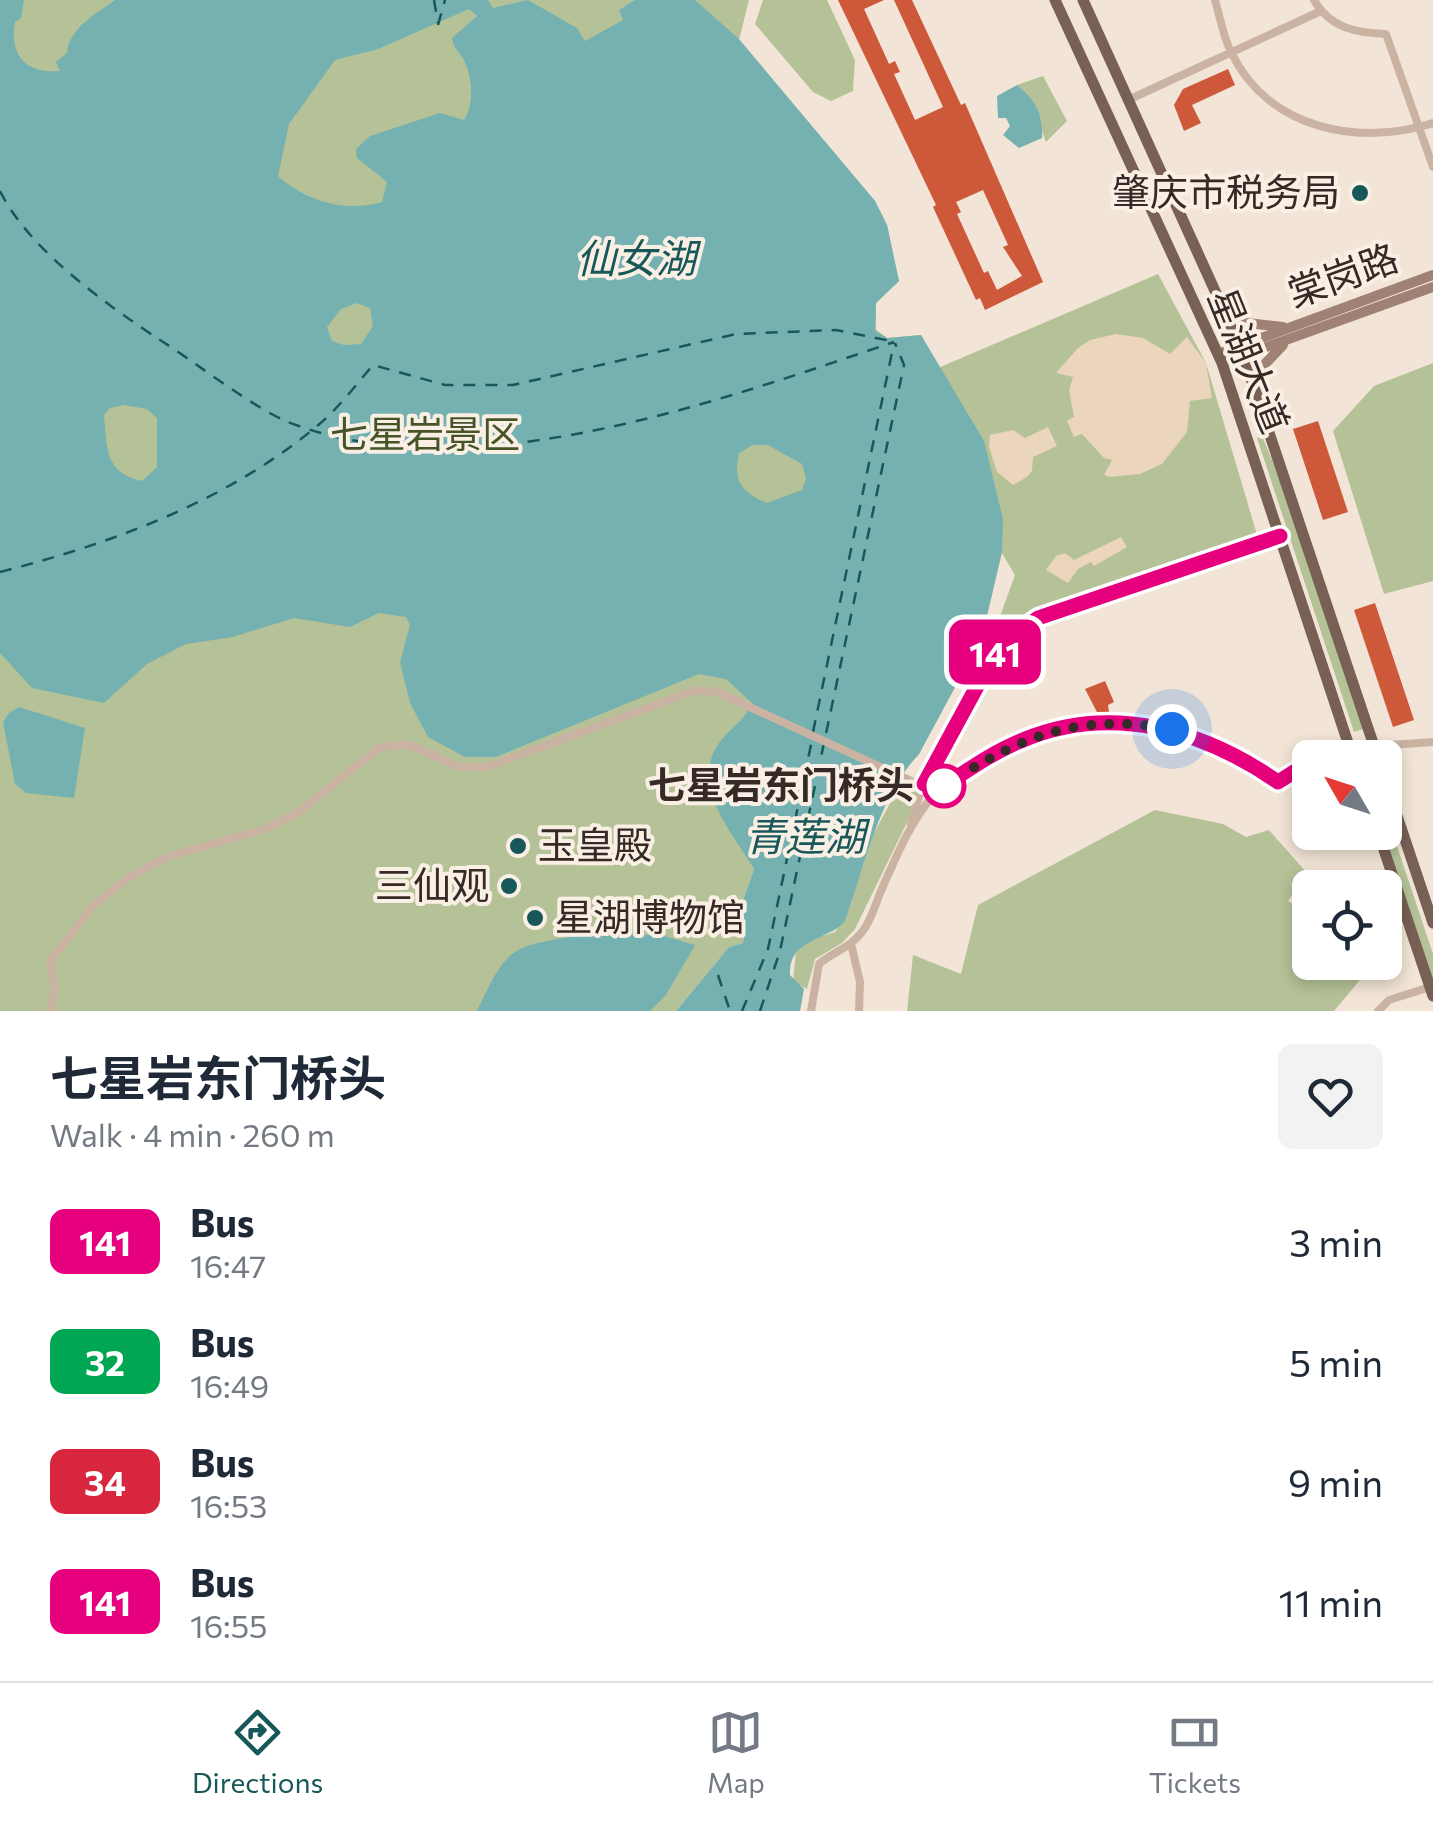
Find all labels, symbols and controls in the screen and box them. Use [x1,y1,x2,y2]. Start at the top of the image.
place label: 肇庆市税务局 [1112,167,1340,214]
marker: 肇庆市税务局 [1349,182,1371,204]
water label: 仙女湖 [576,232,702,281]
street label: 棠岗路 [1281,232,1404,315]
street label: 星湖大道 [1200,281,1301,439]
park label: 七星岩景区 [330,409,520,456]
line badge: 141 [938,620,1052,684]
text: 141 [969,631,1021,674]
your location [1147,704,1197,754]
north arrow [1292,740,1402,850]
map controls [1292,740,1402,980]
place label: 七星岩东门桥头 [648,760,914,807]
marker: 七星岩东门桥头 [923,765,965,807]
water label: 青莲湖 [745,810,871,859]
place label: 玉皇殿 [538,820,652,867]
marker: 玉皇殿 [507,835,529,857]
place label: 三仙观 [375,860,489,907]
button: locate [1292,870,1402,980]
marker: 三仙观 [498,875,520,897]
place label: 星湖博物馆 [555,892,745,939]
marker: 星湖博物馆 [524,907,546,929]
button: heart [1278,1044,1383,1149]
text: 七星岩东门桥头 [50,1047,386,1106]
text: Walk · 4 min · 260 m [50,1114,335,1154]
text: Bus [190,1198,255,1245]
text: 3 min [1289,1218,1383,1265]
text: 141 [79,1220,131,1263]
text: 16:47 [190,1245,266,1285]
text: Bus [190,1318,255,1365]
text: 5 min [1289,1338,1383,1385]
text: 32 [85,1340,125,1383]
text: 16:49 [190,1365,269,1405]
text: Bus [190,1438,255,1485]
text: 9 min [1288,1458,1383,1505]
text: 34 [84,1460,126,1503]
text: 16:53 [190,1485,267,1525]
text: Bus [190,1558,255,1605]
text: 11 min [1279,1578,1383,1625]
text: 141 [79,1580,131,1623]
text: 16:55 [190,1605,267,1645]
tab: Directions [192,1705,323,1799]
tab: Map [707,1705,765,1799]
tab: Tickets [1149,1705,1241,1799]

